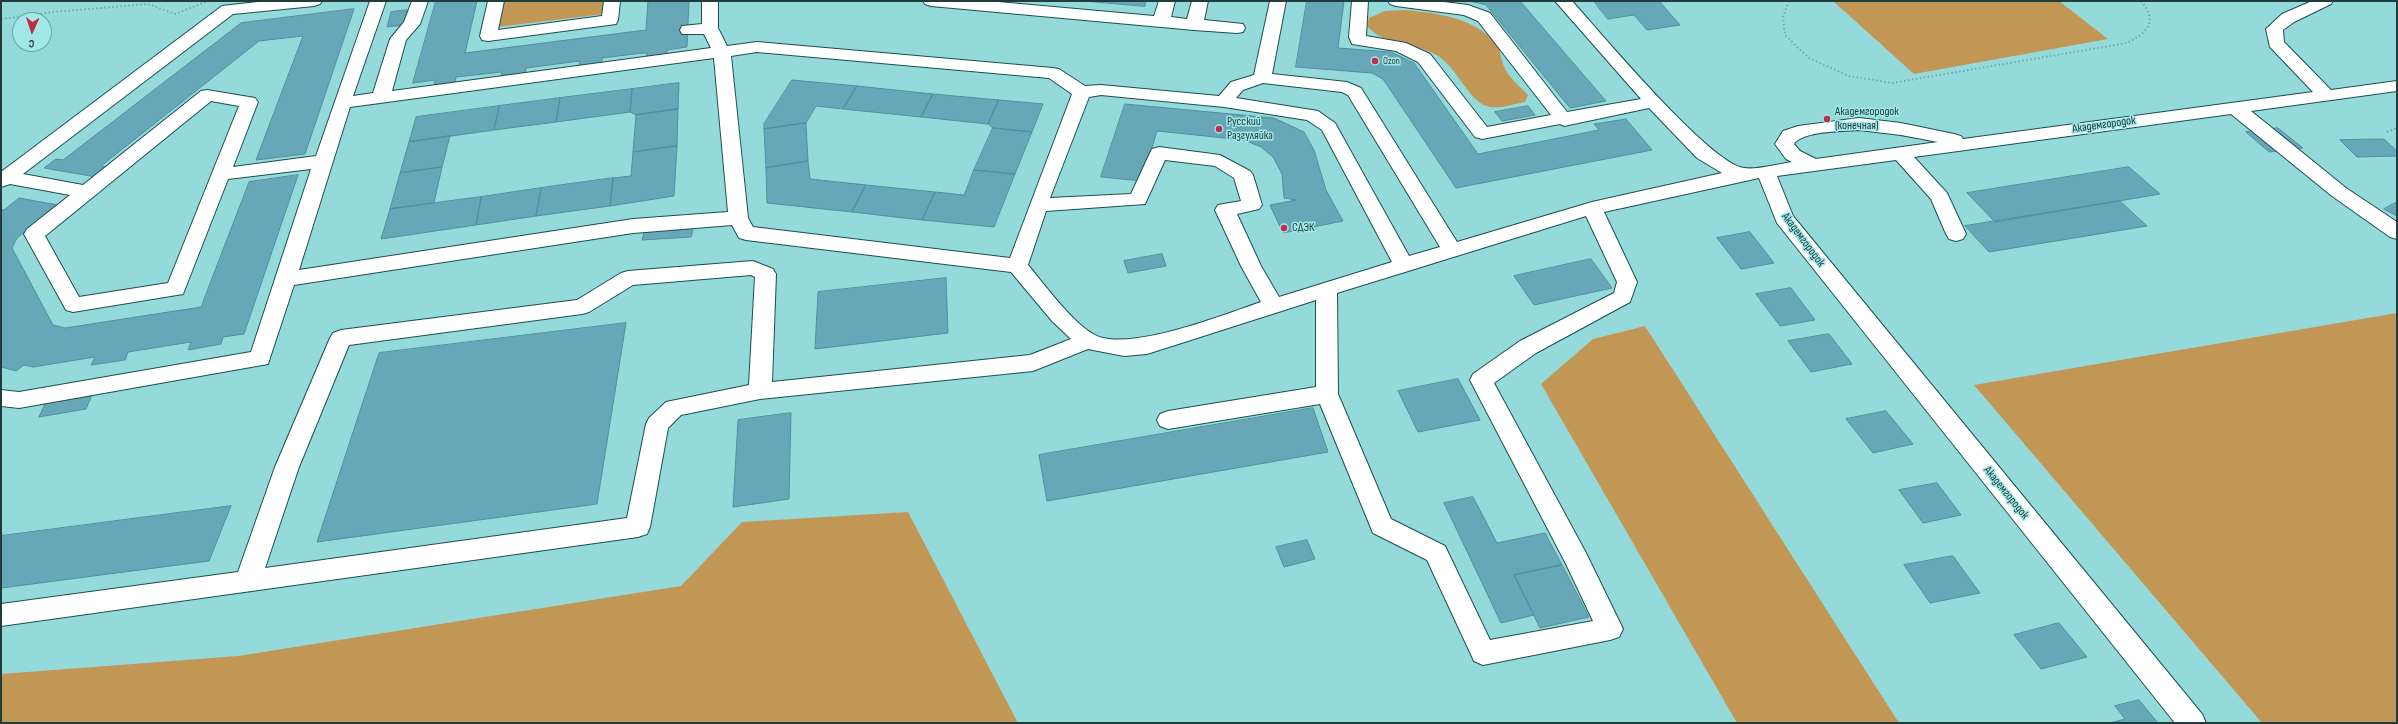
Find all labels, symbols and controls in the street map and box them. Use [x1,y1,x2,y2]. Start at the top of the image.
north arrow [12,12,52,52]
text: С [28,37,35,50]
place label: Ozon [1383,55,1400,67]
marker: Ozon [1370,56,1380,66]
place label: Академгородок (конечная) [1835,105,1899,133]
street label: Академгородок [2071,113,2137,137]
marker: Академгородок (конечная) [1822,114,1832,124]
place label: Русский Разгуляйка [1227,115,1273,143]
marker: Русский Разгуляйка [1214,124,1224,134]
street label: Академгородок [1778,210,1828,270]
place label: СДЭК [1292,221,1314,235]
marker: СДЭК [1279,223,1289,233]
street label: Академгородок [1980,464,2032,522]

